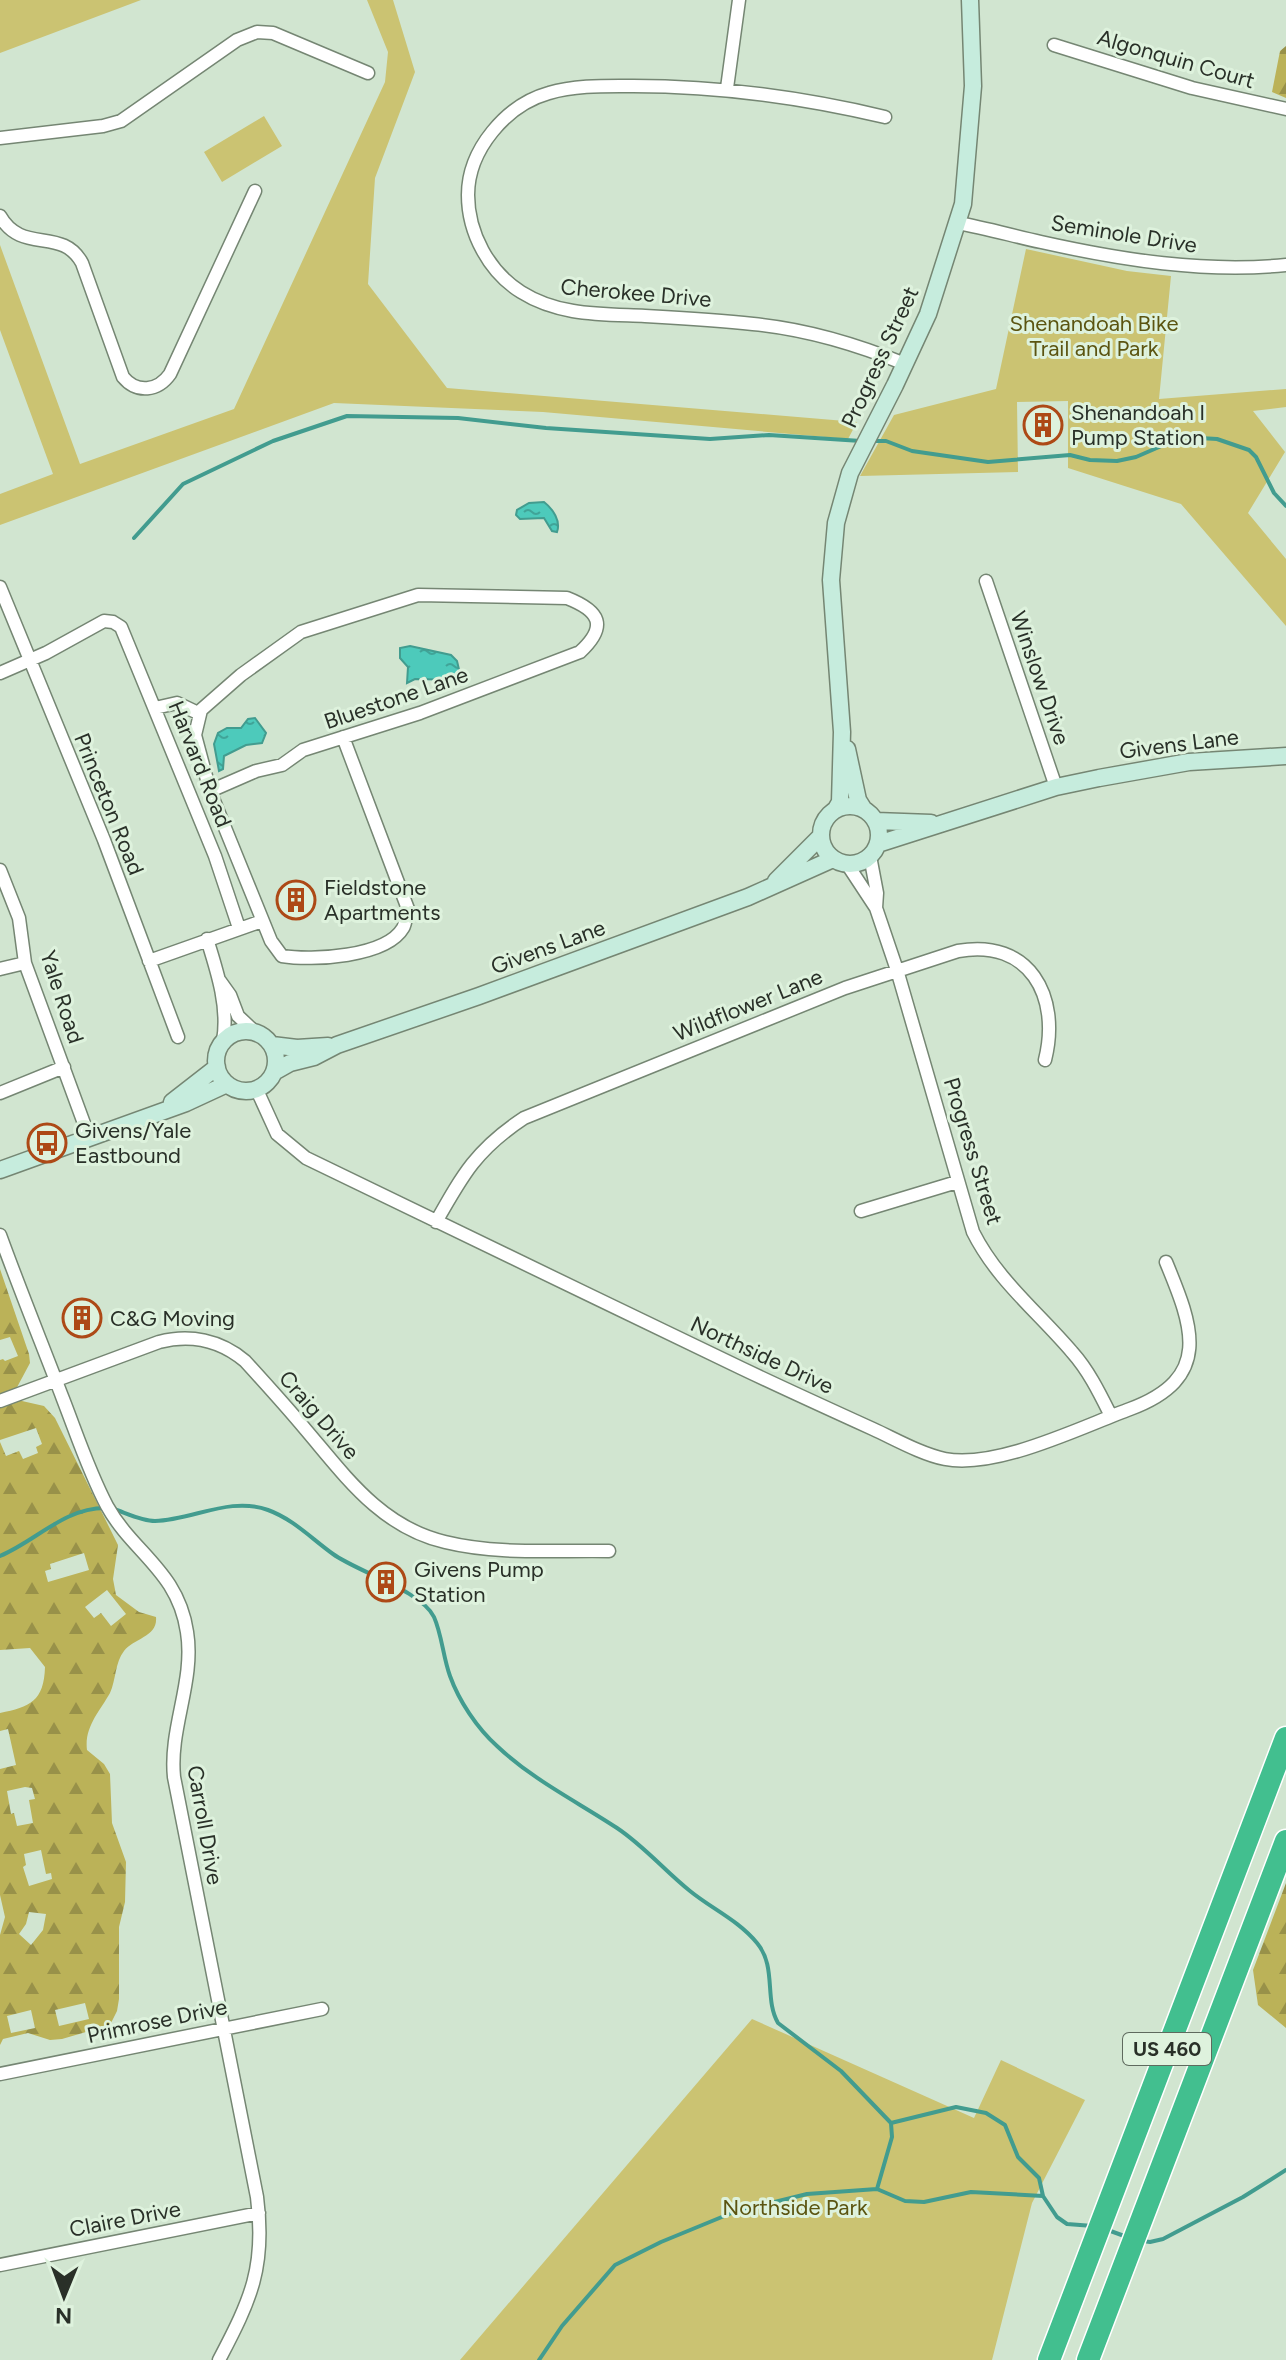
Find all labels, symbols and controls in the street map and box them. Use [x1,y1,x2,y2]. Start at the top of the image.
street label: Algonquin Court [1094,24,1258,94]
street label: Seminole Drive [1049,209,1199,259]
street label: Cherokee Drive [560,273,712,313]
street label: Progress Street [835,282,925,432]
park label: Shenandoah Bike Trail and Park [1009,310,1179,362]
place label: Shenandoah I Pump Station [1071,399,1205,451]
building icon: Shenandoah I Pump Station [1022,404,1064,446]
street label: Winslow Drive [1005,608,1075,748]
street label: Bluestone Lane [320,661,472,735]
street label: Harvard Road [162,697,238,831]
street label: Givens Lane [1118,723,1240,765]
street label: Princeton Road [68,729,150,879]
place label: Fieldstone Apartments [324,874,440,926]
building icon: Fieldstone Apartments [275,879,317,921]
street label: Givens Lane [487,914,609,980]
street label: Yale Road [34,947,90,1047]
street label: Wildflower Lane [670,963,826,1047]
street label: Progress Street [938,1074,1008,1228]
place label: Givens/Yale Eastbound [75,1117,191,1169]
bus stop icon: Givens/Yale Eastbound [26,1122,68,1164]
building icon: C&G Moving [61,1297,103,1339]
place label: C&G Moving [110,1305,235,1332]
street label: Northside Drive [686,1310,838,1400]
street label: Craig Drive [273,1365,365,1465]
place label: Givens Pump Station [414,1556,544,1608]
building icon: Givens Pump Station [365,1561,407,1603]
street label: Carroll Drive [181,1763,229,1887]
street label: Primrose Drive [84,1993,230,2049]
road number: US 460 [1123,2033,1211,2065]
park label: Northside Park [722,2194,868,2221]
street label: Claire Drive [67,2195,183,2243]
north arrow [24,2256,104,2336]
text: N [55,2302,72,2329]

